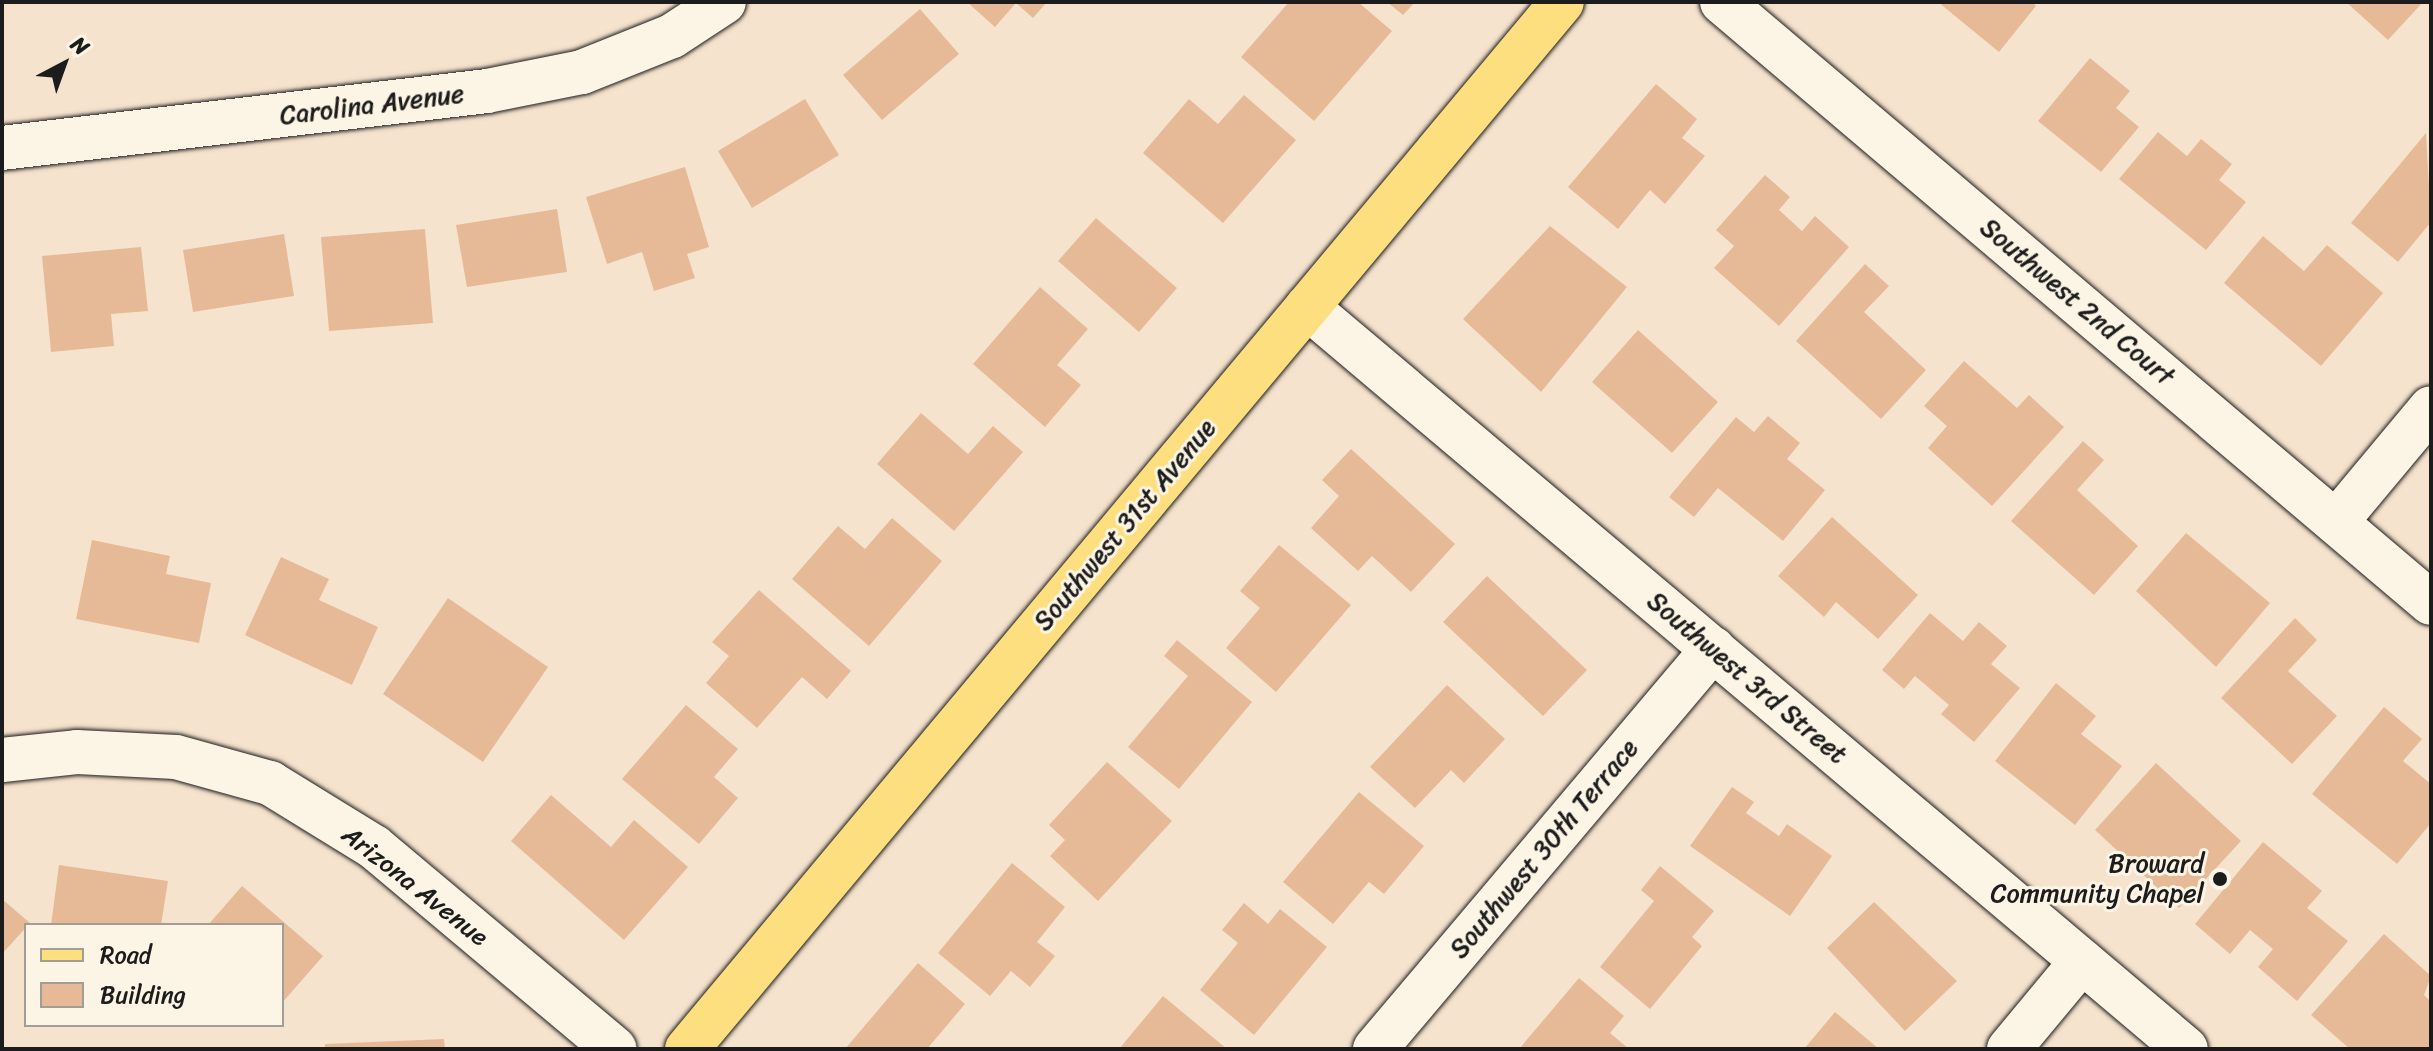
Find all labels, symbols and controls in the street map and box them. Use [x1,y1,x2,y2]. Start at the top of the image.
north arrow [24,24,104,104]
text: N [62,26,99,65]
street label: Carolina Avenue [278,78,466,132]
street label: Southwest 2nd Court [1974,212,2180,392]
street label: Southwest 31st Avenue [1027,412,1223,638]
street label: Southwest 3rd Street [1641,586,1853,770]
street label: Southwest 30th Terrace [1443,733,1645,965]
street label: Arizona Avenue [336,819,494,953]
place label: Broward Community Chapel [1990,848,2204,910]
marker: Broward Community Chapel [2211,870,2229,888]
legend [24,923,284,1027]
text: Road [100,934,151,976]
text: Building [100,974,186,1016]

